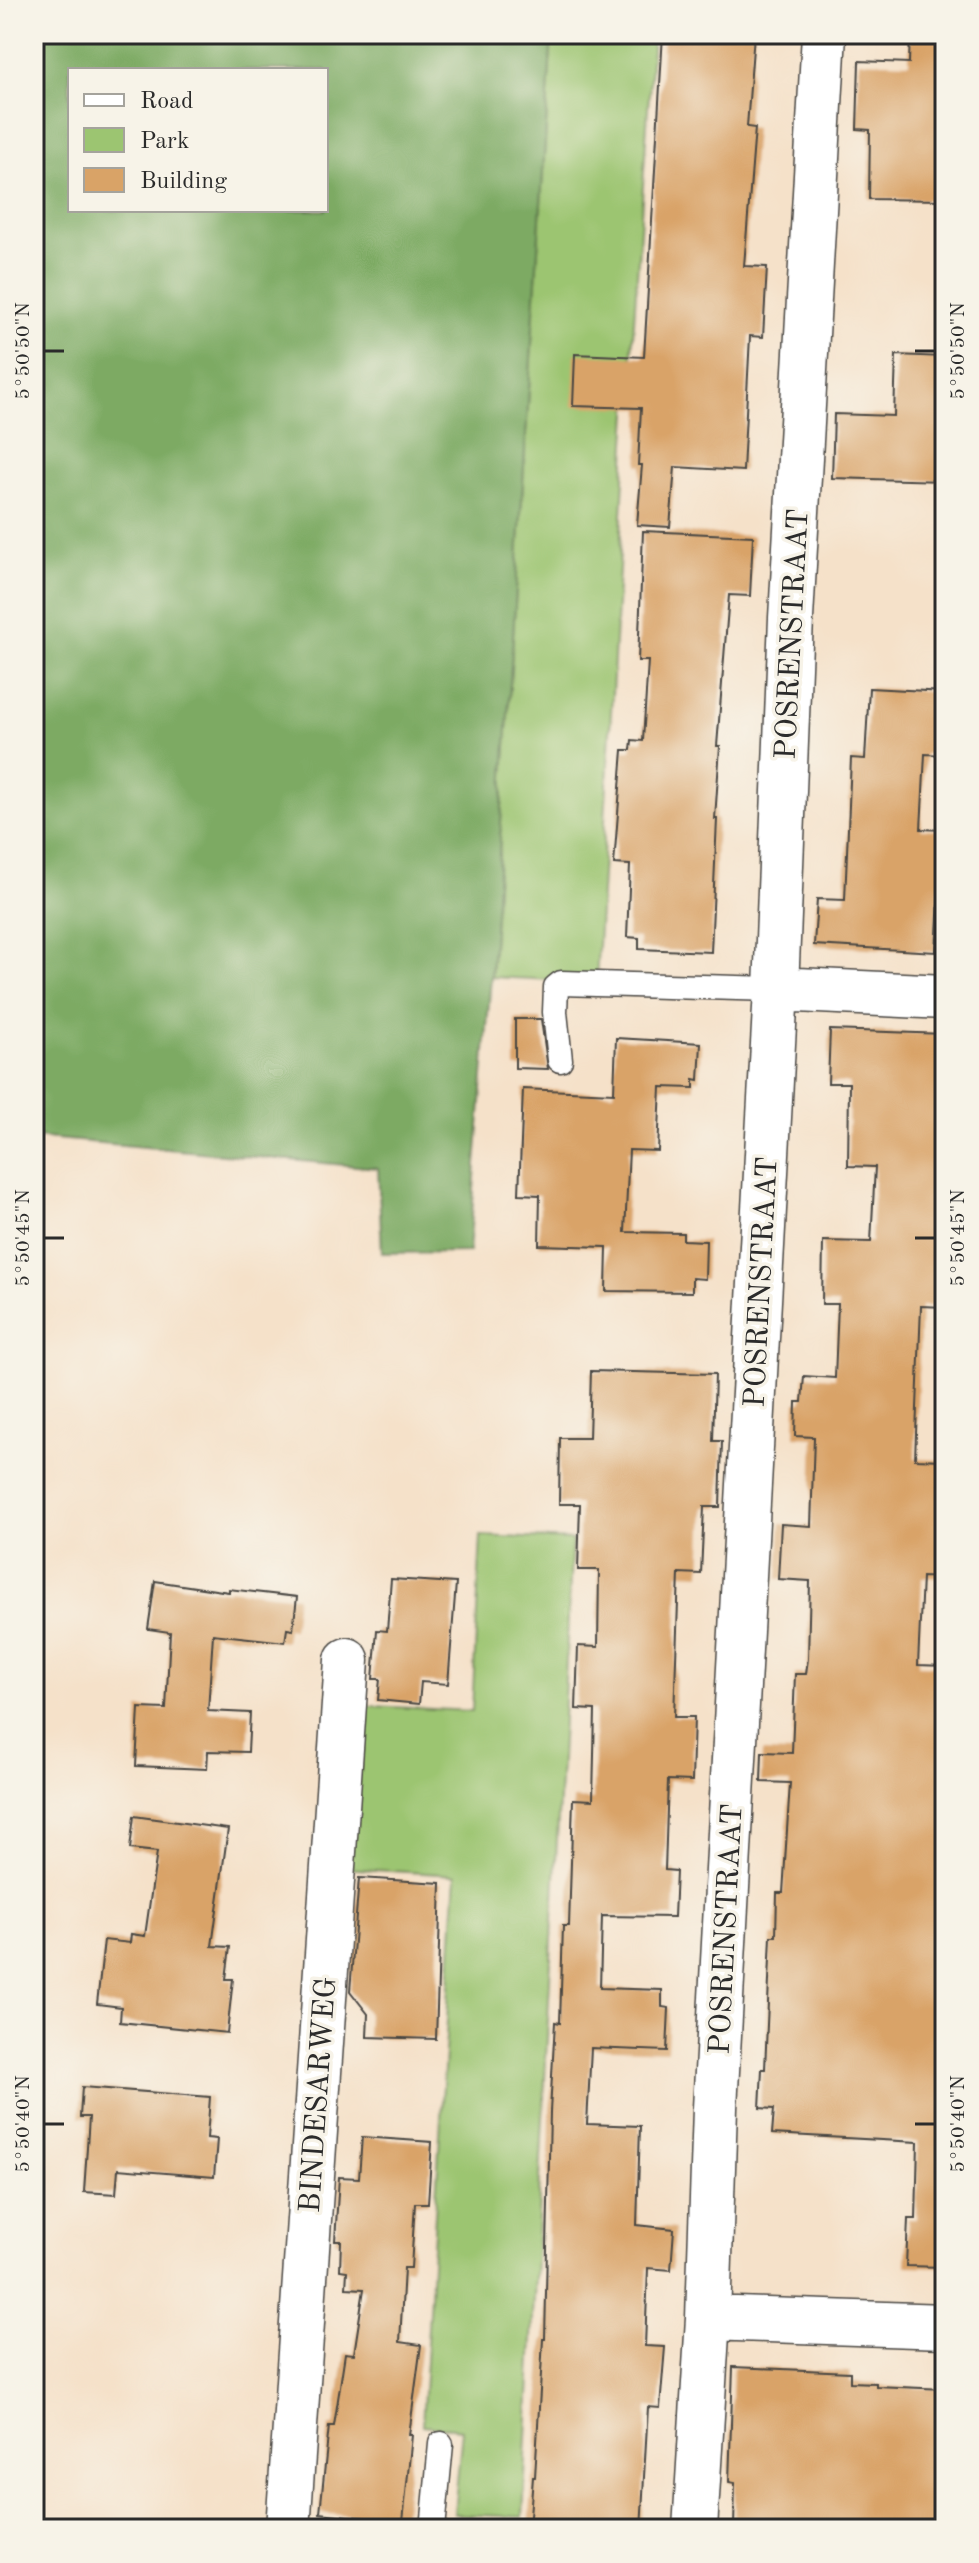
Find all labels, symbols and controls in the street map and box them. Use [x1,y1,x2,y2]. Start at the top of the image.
legend [68,68,328,212]
text: Road [140,90,193,114]
text: Park [140,130,189,154]
text: Building [140,170,227,194]
text: 5°50'50"N [14,302,34,400]
text: 5°50'50"N [949,302,969,400]
street label: POSRENSTRAAT [771,508,815,760]
street label: POSRENSTRAAT [740,1156,784,1408]
text: 5°50'45"N [14,1189,34,1287]
text: 5°50'45"N [949,1189,969,1287]
street label: POSRENSTRAAT [705,1803,749,2055]
street label: BINDESARWEG [296,1976,342,2214]
text: 5°50'40"N [14,2075,34,2173]
text: 5°50'40"N [949,2075,969,2173]

